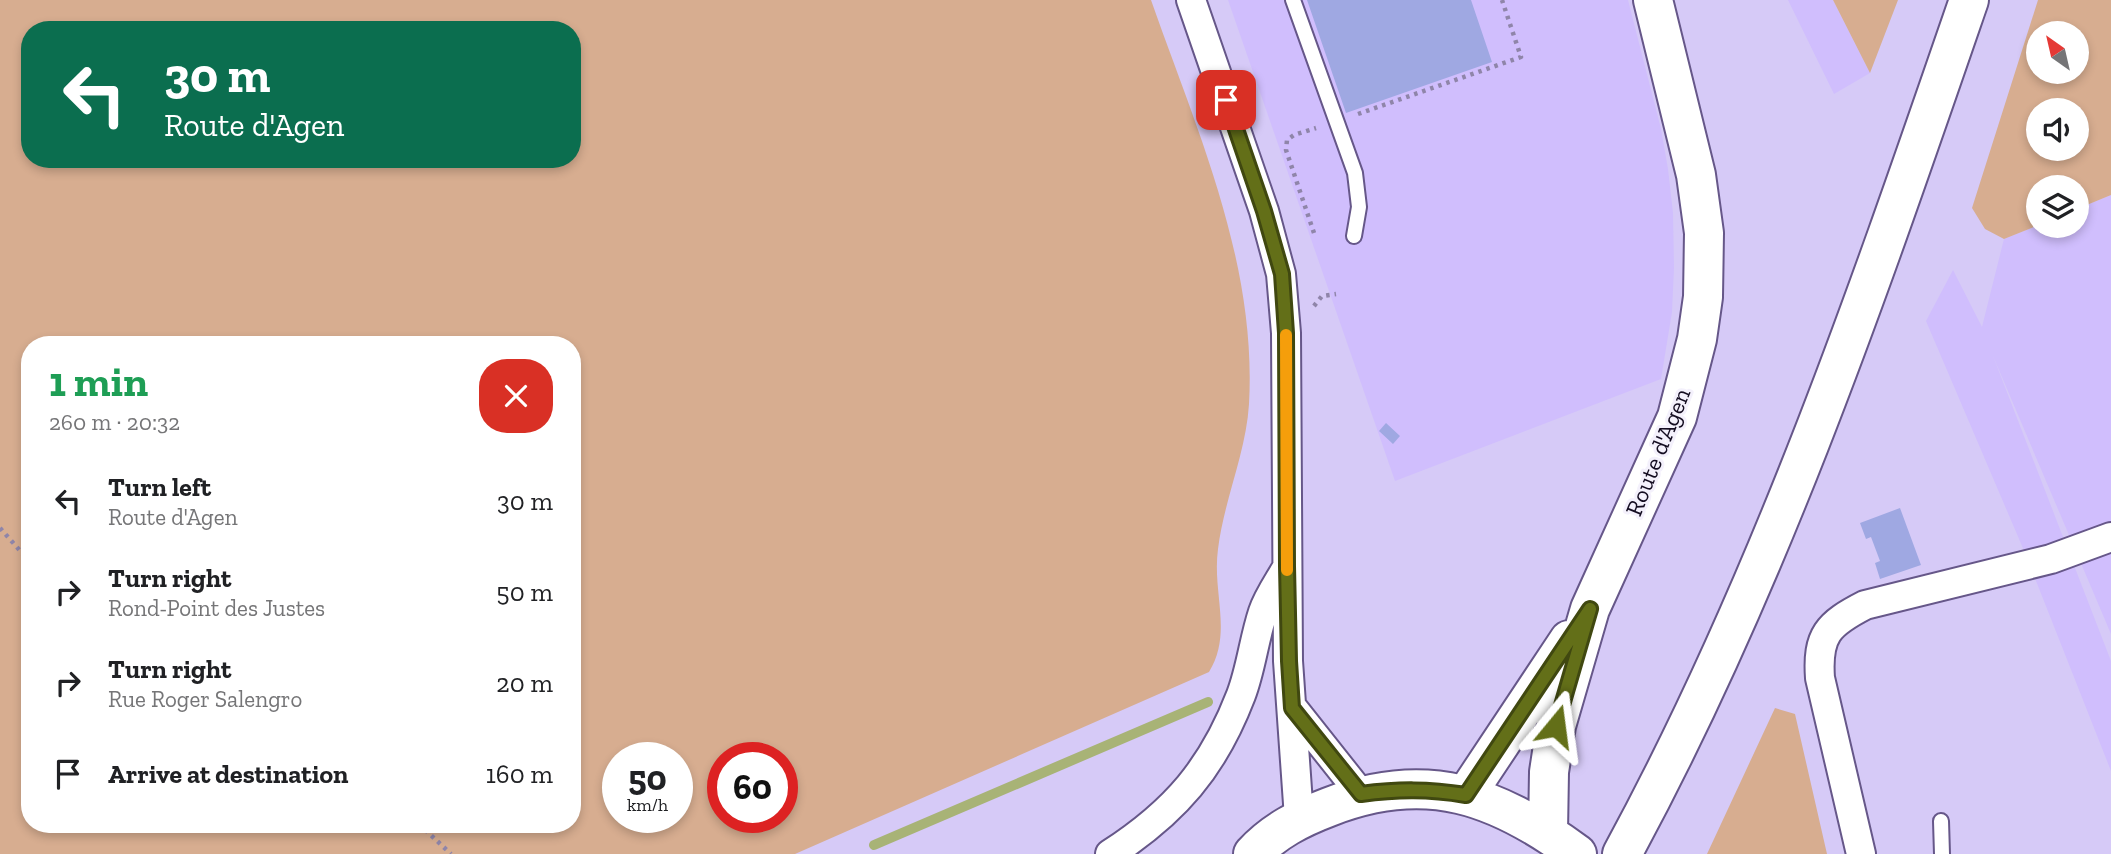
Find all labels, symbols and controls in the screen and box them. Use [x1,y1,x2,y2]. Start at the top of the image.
north arrow [2026,21,2090,84]
map controls [2026,21,2089,238]
text: 30 m [164,46,270,105]
icon: left [49,49,140,140]
pin [1196,70,1256,130]
icon: arrive [1207,81,1245,119]
button: sound [2026,98,2089,161]
text: Route d'Agen [164,106,344,144]
button: layers [2026,175,2089,238]
text: 1 min [49,356,148,407]
button: close [479,359,553,433]
street label: Route d'Agen [1619,383,1696,520]
text: 260 m · 20:32 [49,408,180,436]
text: Turn left [108,471,211,503]
icon: left [49,482,87,520]
text: 30 m [497,485,553,517]
text: Route d'Agen [108,503,238,531]
text: Turn right [108,562,231,594]
icon: right [49,573,87,611]
text: 50 m [496,576,553,608]
text: Rond-Point des Justes [108,594,325,622]
text: Turn right [108,653,231,685]
icon: right [49,664,87,702]
text: 20 m [496,667,553,699]
text: Rue Roger Salengro [108,685,302,713]
position arrow [1519,689,1593,763]
speed limit sign: 60 [707,742,798,833]
icon: arrive [49,755,87,793]
text: 50 [628,757,667,799]
text: Arrive at destination [108,758,348,790]
text: 160 m [486,758,553,790]
text: km/h [627,794,668,816]

